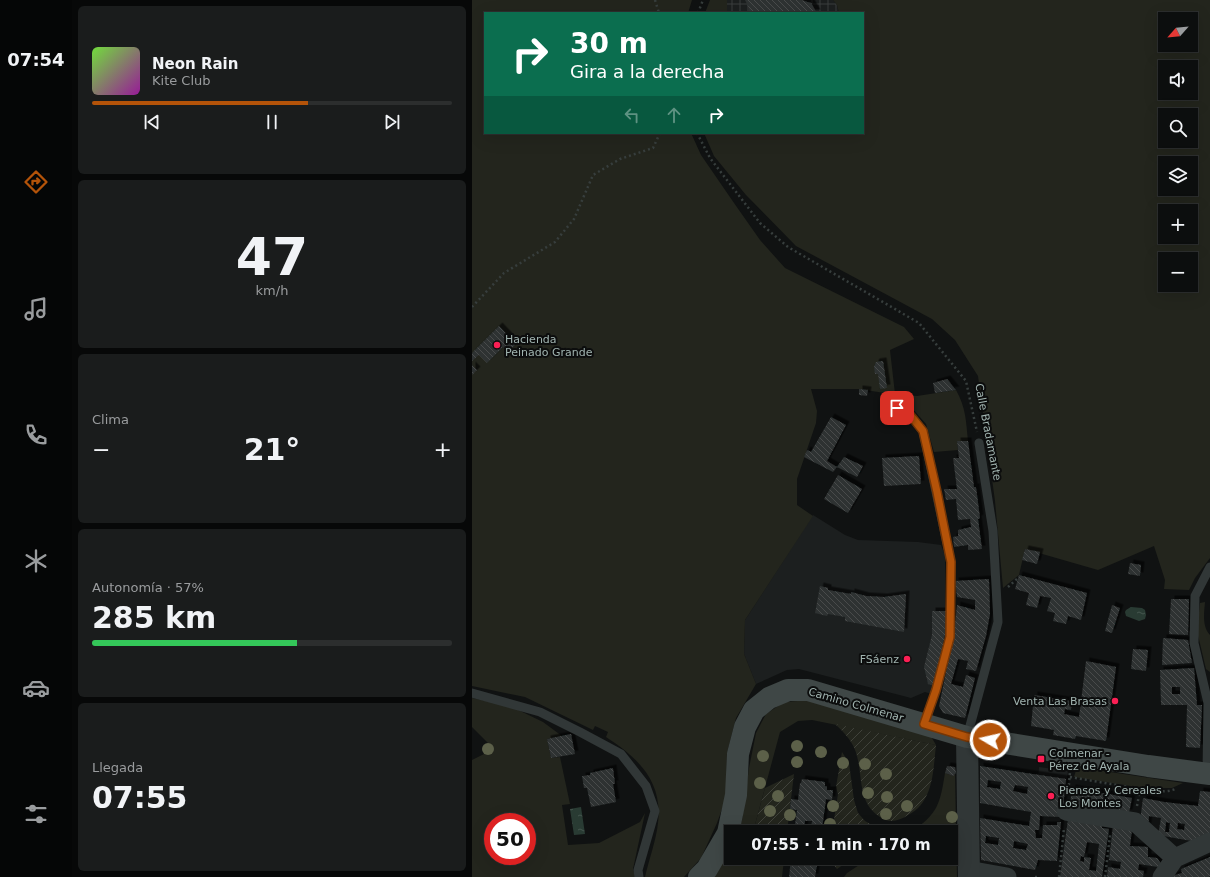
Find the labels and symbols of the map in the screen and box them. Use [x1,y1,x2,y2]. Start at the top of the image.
north arrow [1158,12,1198,52]
place label: Hacienda Peinado Grande [505,333,593,359]
marker: Hacienda Peinado Grande [492,340,502,350]
street label: Calle Bradamante [972,382,1004,482]
pin [880,391,914,425]
place label: FSáenz [860,653,899,666]
marker: FSáenz [902,654,912,664]
street label: Camino Colmenar [807,685,906,725]
place label: Venta Las Brasas [1013,695,1107,708]
marker: Venta Las Brasas [1110,696,1120,706]
position arrow [969,719,1011,761]
place label: Colmenar - Pérez de Ayala [1049,747,1129,773]
marker: Colmenar - Pérez de Ayala [1036,754,1046,764]
place label: Piensos y Cereales Los Montes [1059,784,1162,810]
marker: Piensos y Cereales Los Montes [1046,791,1056,801]
speed limit sign: 50 [484,813,536,865]

